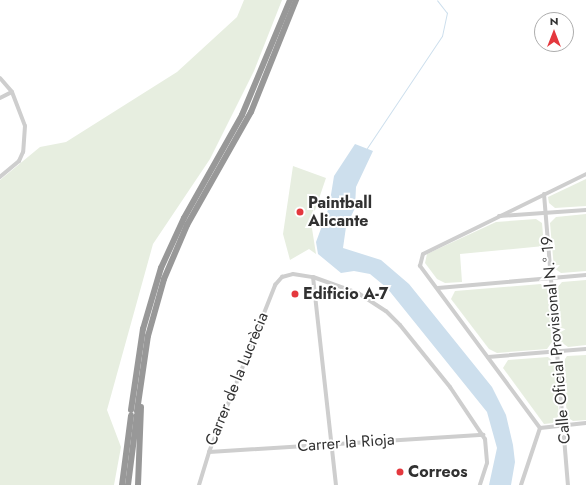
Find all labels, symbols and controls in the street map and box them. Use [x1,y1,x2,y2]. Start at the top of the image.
north arrow [534,12,574,52]
text: N [550,13,558,29]
place label: Paintball Alicante [308,193,372,231]
marker: Paintball Alicante [295,207,305,217]
street label: Calle Oficial Provisional N.º 19 [537,235,575,445]
place label: Edificio A-7 [303,284,388,304]
marker: Edificio A-7 [290,289,300,299]
street label: Carrer de la Lucrècia [201,309,273,449]
street label: Carrer la Rioja [297,430,395,456]
place label: Correos [408,462,467,482]
marker: Correos [395,467,405,477]

